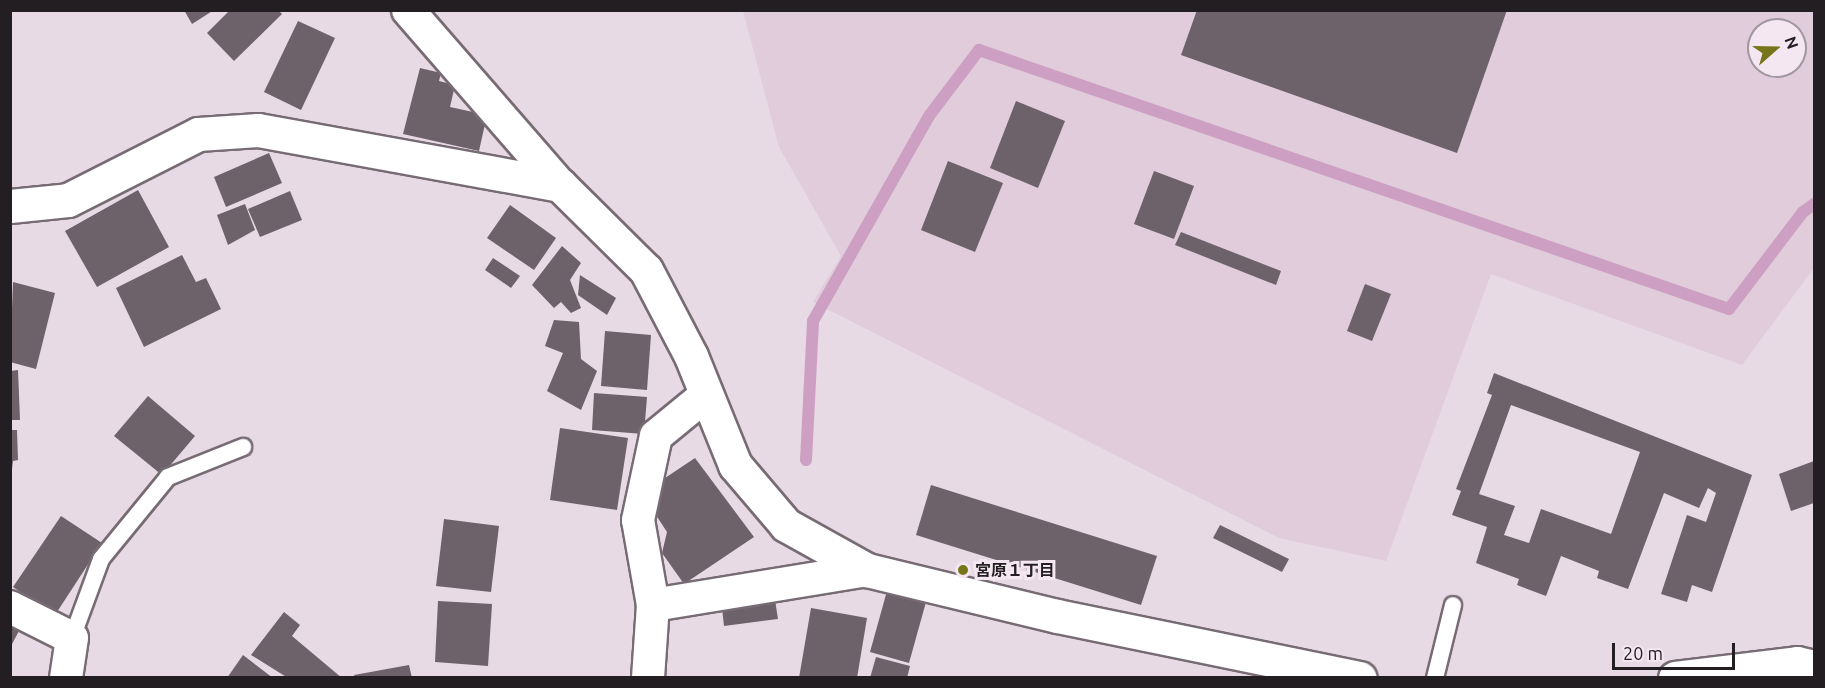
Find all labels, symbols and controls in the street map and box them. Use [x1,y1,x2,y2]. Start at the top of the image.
north arrow [1747,18,1807,78]
text: N [1782,34,1803,51]
place label: 宮原１丁目 [975,560,1055,580]
marker: 宮原１丁目 [956,563,970,577]
scale bar [1615,631,1738,669]
text: 20 m [1623,643,1663,663]

